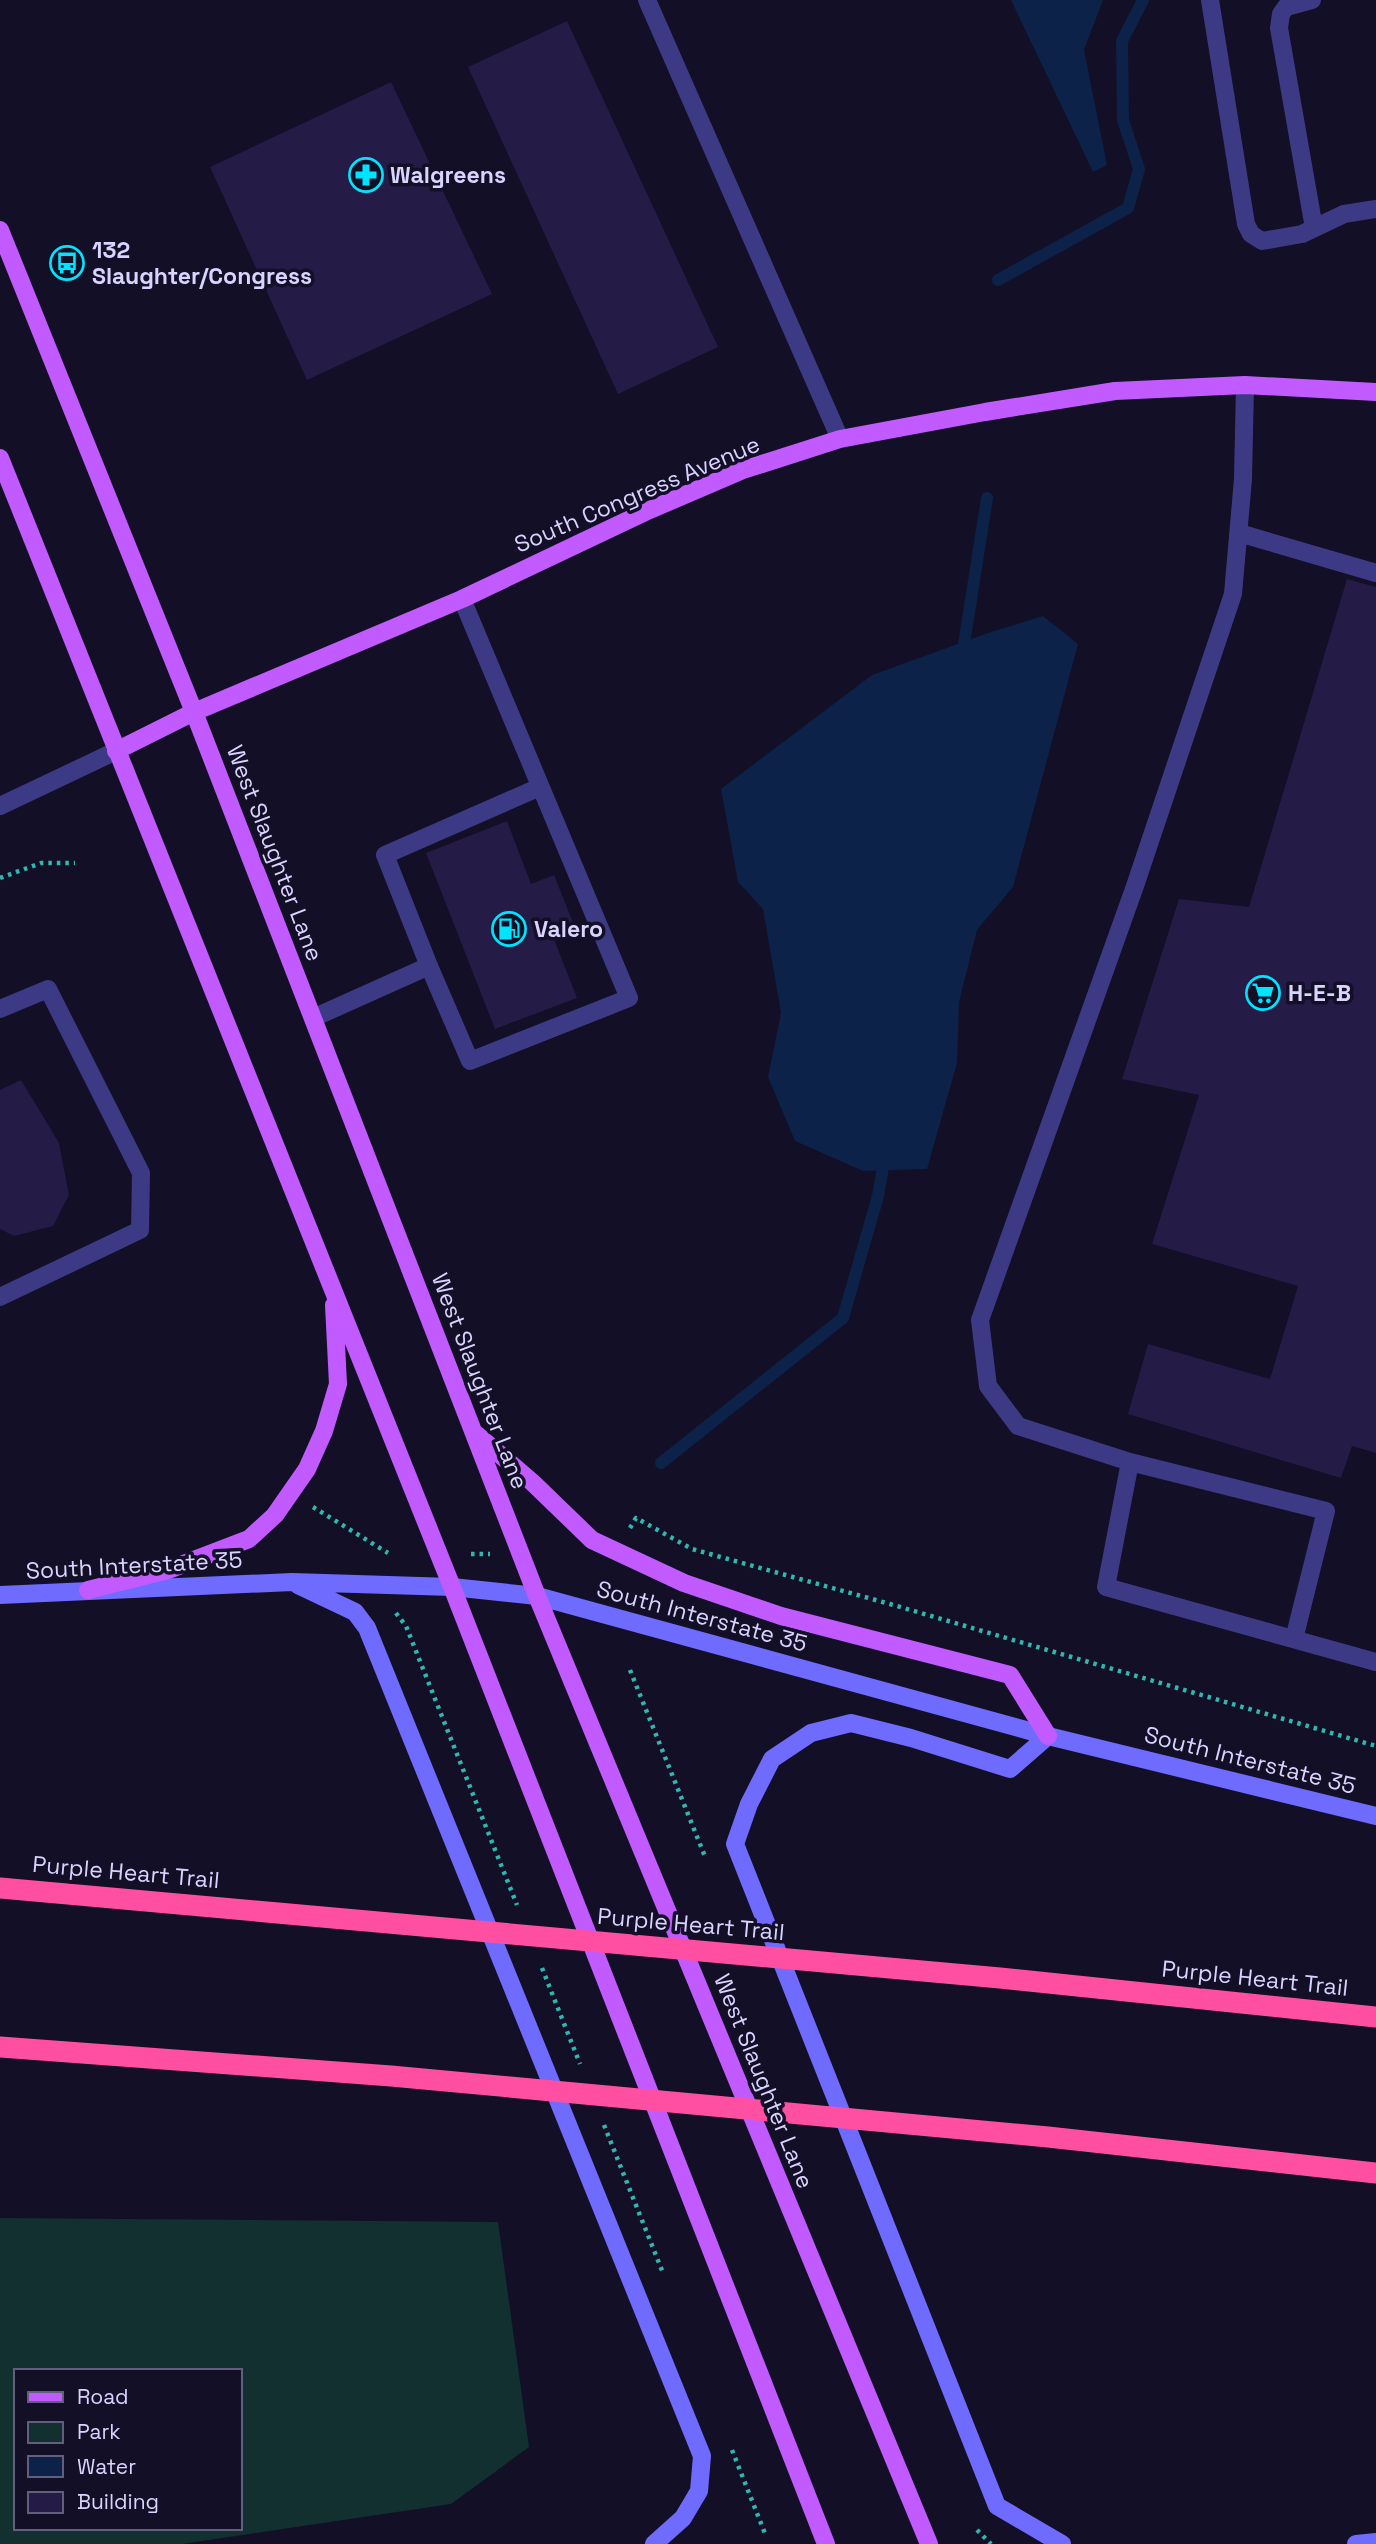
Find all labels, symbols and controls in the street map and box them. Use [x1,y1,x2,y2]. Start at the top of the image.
pharmacy icon: Walgreens [347,156,385,194]
place label: Walgreens [390,160,506,190]
place label: 132 Slaughter/Congress [92,235,312,291]
bus stop icon: 132 Slaughter/Congress [48,244,86,282]
street label: South Congress Avenue [510,429,764,559]
street label: West Slaughter Lane [220,741,330,965]
fuel station icon: Valero [490,910,528,948]
place label: Valero [534,914,603,944]
supermarket icon: H-E-B [1244,974,1282,1012]
place label: H-E-B [1288,978,1351,1008]
street label: West Slaughter Lane [425,1269,535,1493]
street label: South Interstate 35 [25,1544,243,1586]
street label: South Interstate 35 [593,1573,811,1659]
street label: South Interstate 35 [1141,1719,1359,1801]
street label: Purple Heart Trail [31,1849,221,1895]
street label: Purple Heart Trail [596,1901,786,1947]
street label: Purple Heart Trail [1160,1953,1350,2003]
street label: West Slaughter Lane [707,1969,821,2193]
legend [14,2369,242,2530]
text: Road [77,2383,129,2410]
text: Park [77,2418,121,2445]
text: Water [77,2453,136,2480]
text: Building [77,2488,159,2515]

